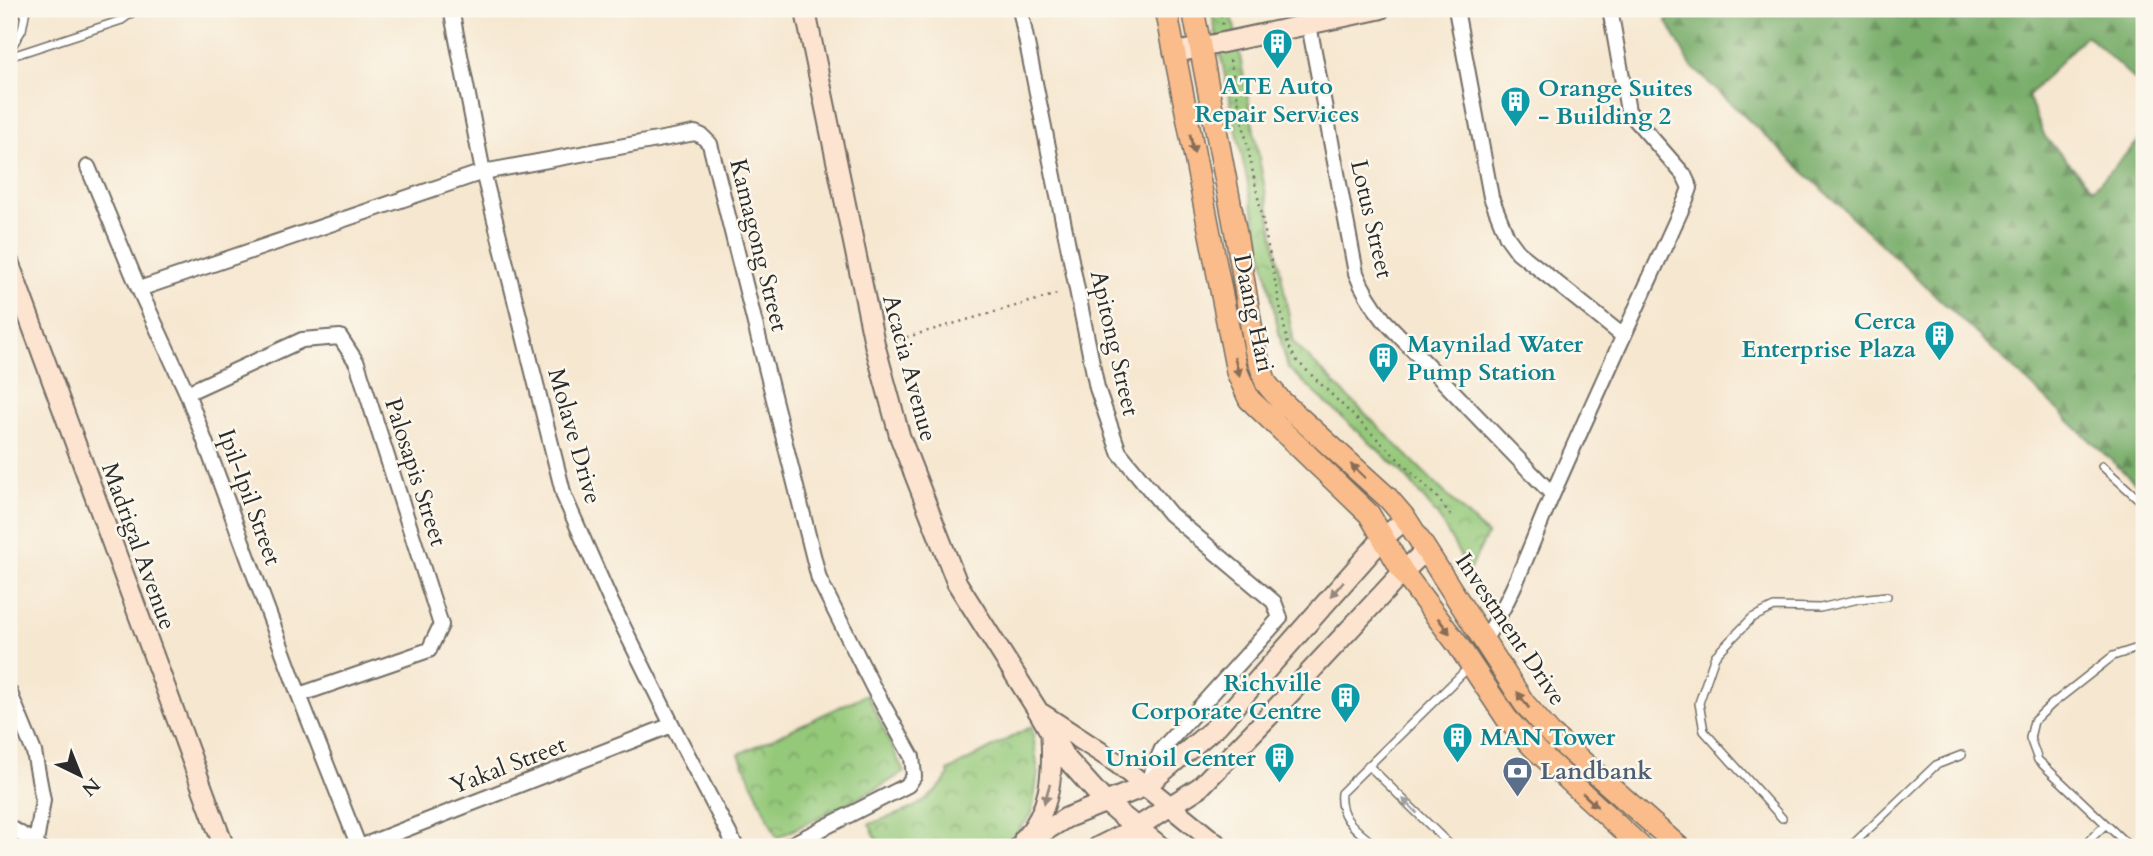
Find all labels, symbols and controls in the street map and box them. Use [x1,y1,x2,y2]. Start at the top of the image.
building icon: ATE Auto Repair Services [1260,27,1294,71]
place label: ATE Auto Repair Services [1195,70,1359,131]
place label: Orange Suites - Building 2 [1538,72,1693,133]
building icon: Orange Suites - Building 2 [1498,85,1532,129]
one-way arrow [1187,133,1198,155]
street label: Kamagong Street [721,155,796,335]
street label: Lotus Street [1342,157,1401,282]
street label: Daang Hari [1225,251,1282,375]
street label: Apitong Street [1082,267,1147,420]
street label: Acacia Avenue [874,291,945,445]
place label: Cerca Enterprise Plaza [1741,305,1916,366]
building icon: Cerca Enterprise Plaza [1922,318,1956,362]
place label: Maynilad Water Pump Station [1407,328,1584,389]
building icon: Maynilad Water Pump Station [1367,341,1401,385]
one-way arrow [1232,356,1243,378]
street label: Molave Drive [539,364,610,508]
street label: Palosapis Street [376,394,455,551]
street label: Ipil-Ipil Street [210,425,290,570]
street label: Madrigal Avenue [93,458,184,634]
one-way arrow [1350,463,1367,479]
street label: Investment Drive [1447,547,1574,712]
one-way arrow [1330,581,1346,598]
one-way arrow [1437,617,1451,636]
place label: Richville Corporate Centre [1131,667,1322,728]
building icon: Richville Corporate Centre [1328,680,1362,724]
one-way arrow [1516,691,1530,709]
building icon: MAN Tower [1440,720,1474,764]
place label: MAN Tower [1480,721,1616,754]
street label: Yakal Street [445,728,571,803]
north arrow [46,740,116,810]
building icon: Unioil Center [1262,741,1296,785]
place label: Unioil Center [1105,742,1256,775]
bank icon: Landbank [1500,754,1534,798]
place label: Landbank [1540,755,1652,788]
text: N [76,772,106,802]
one-way arrow [1042,783,1052,804]
one-way arrow [1581,791,1598,807]
one-way arrow [1402,799,1419,815]

